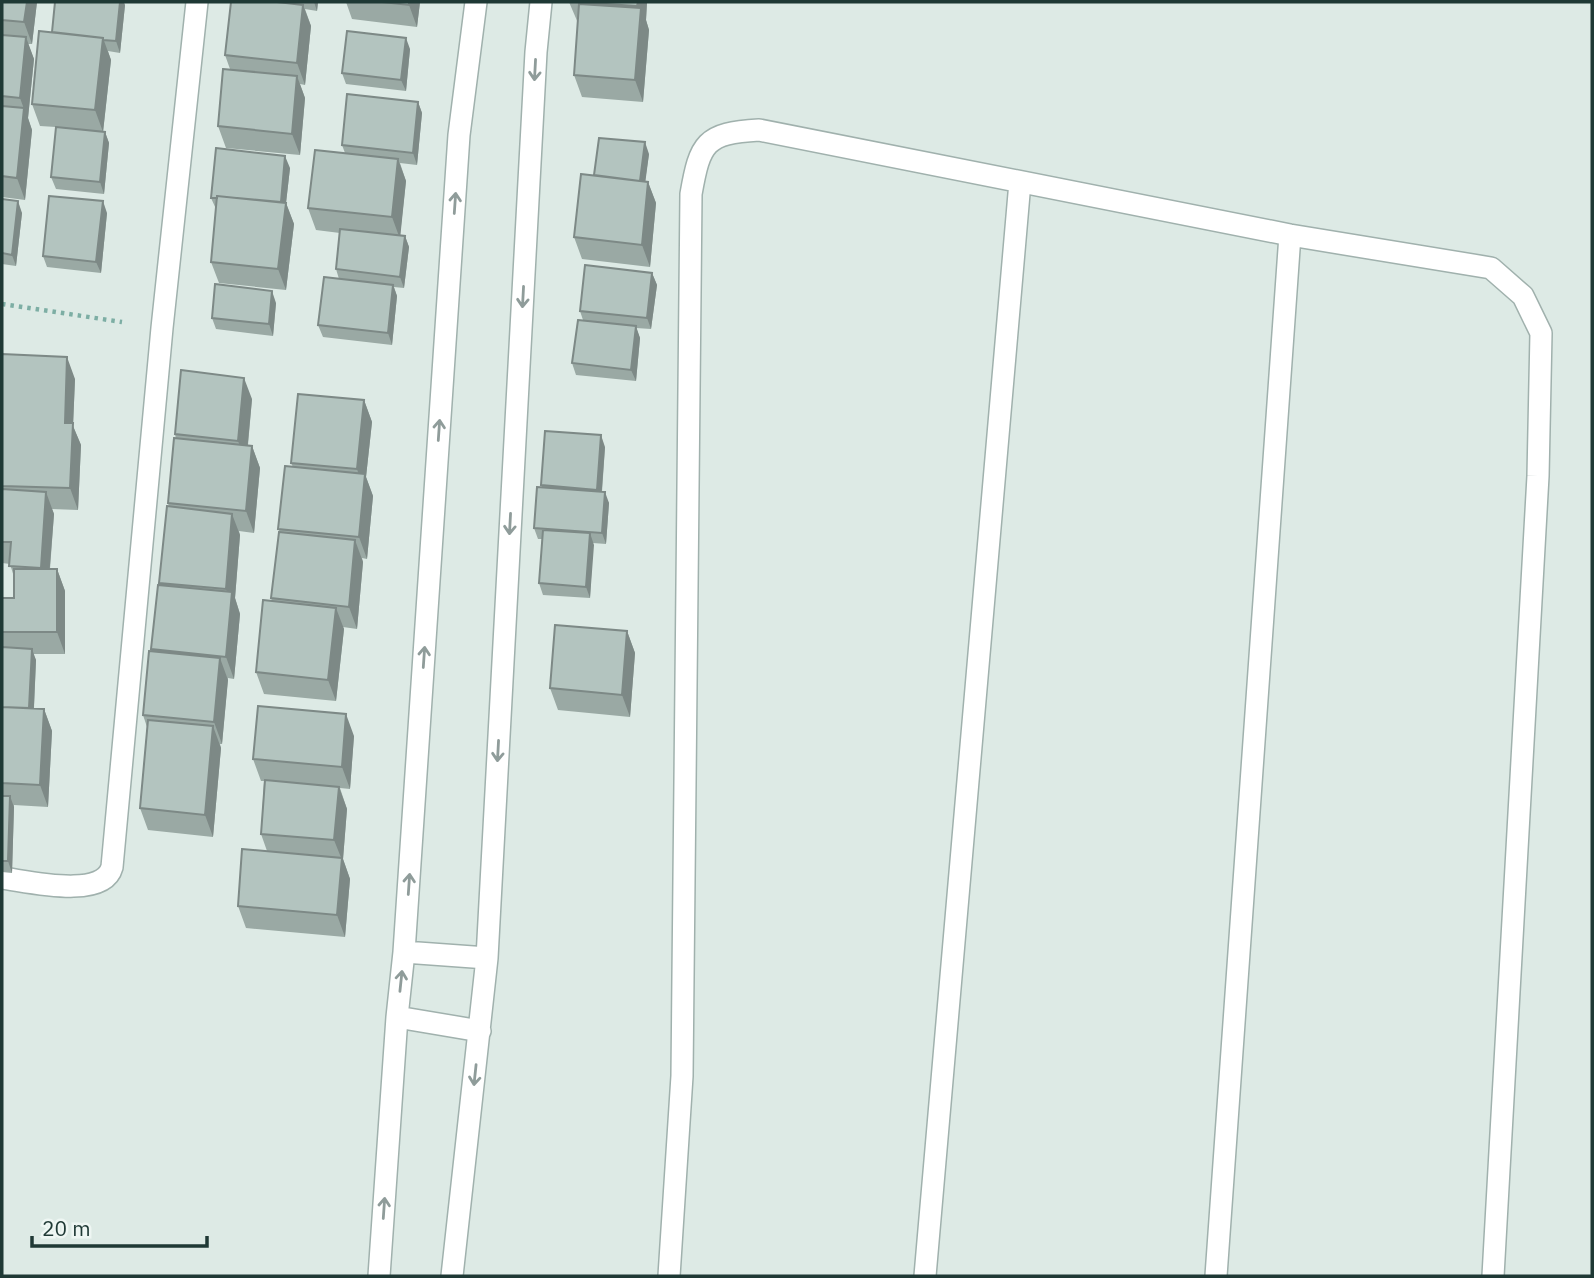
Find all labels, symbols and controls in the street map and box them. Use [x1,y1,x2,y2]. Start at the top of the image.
one-way arrow [528,58,541,81]
one-way arrow [448,192,461,215]
one-way arrow [516,285,529,308]
one-way arrow [433,419,446,442]
one-way arrow [504,512,517,535]
one-way arrow [418,646,431,669]
one-way arrow [491,739,504,762]
one-way arrow [403,873,416,896]
one-way arrow [394,970,407,993]
one-way arrow [468,1063,481,1086]
one-way arrow [378,1197,391,1220]
scale bar [32,1204,206,1248]
text: 20 m [42,1214,91,1242]

